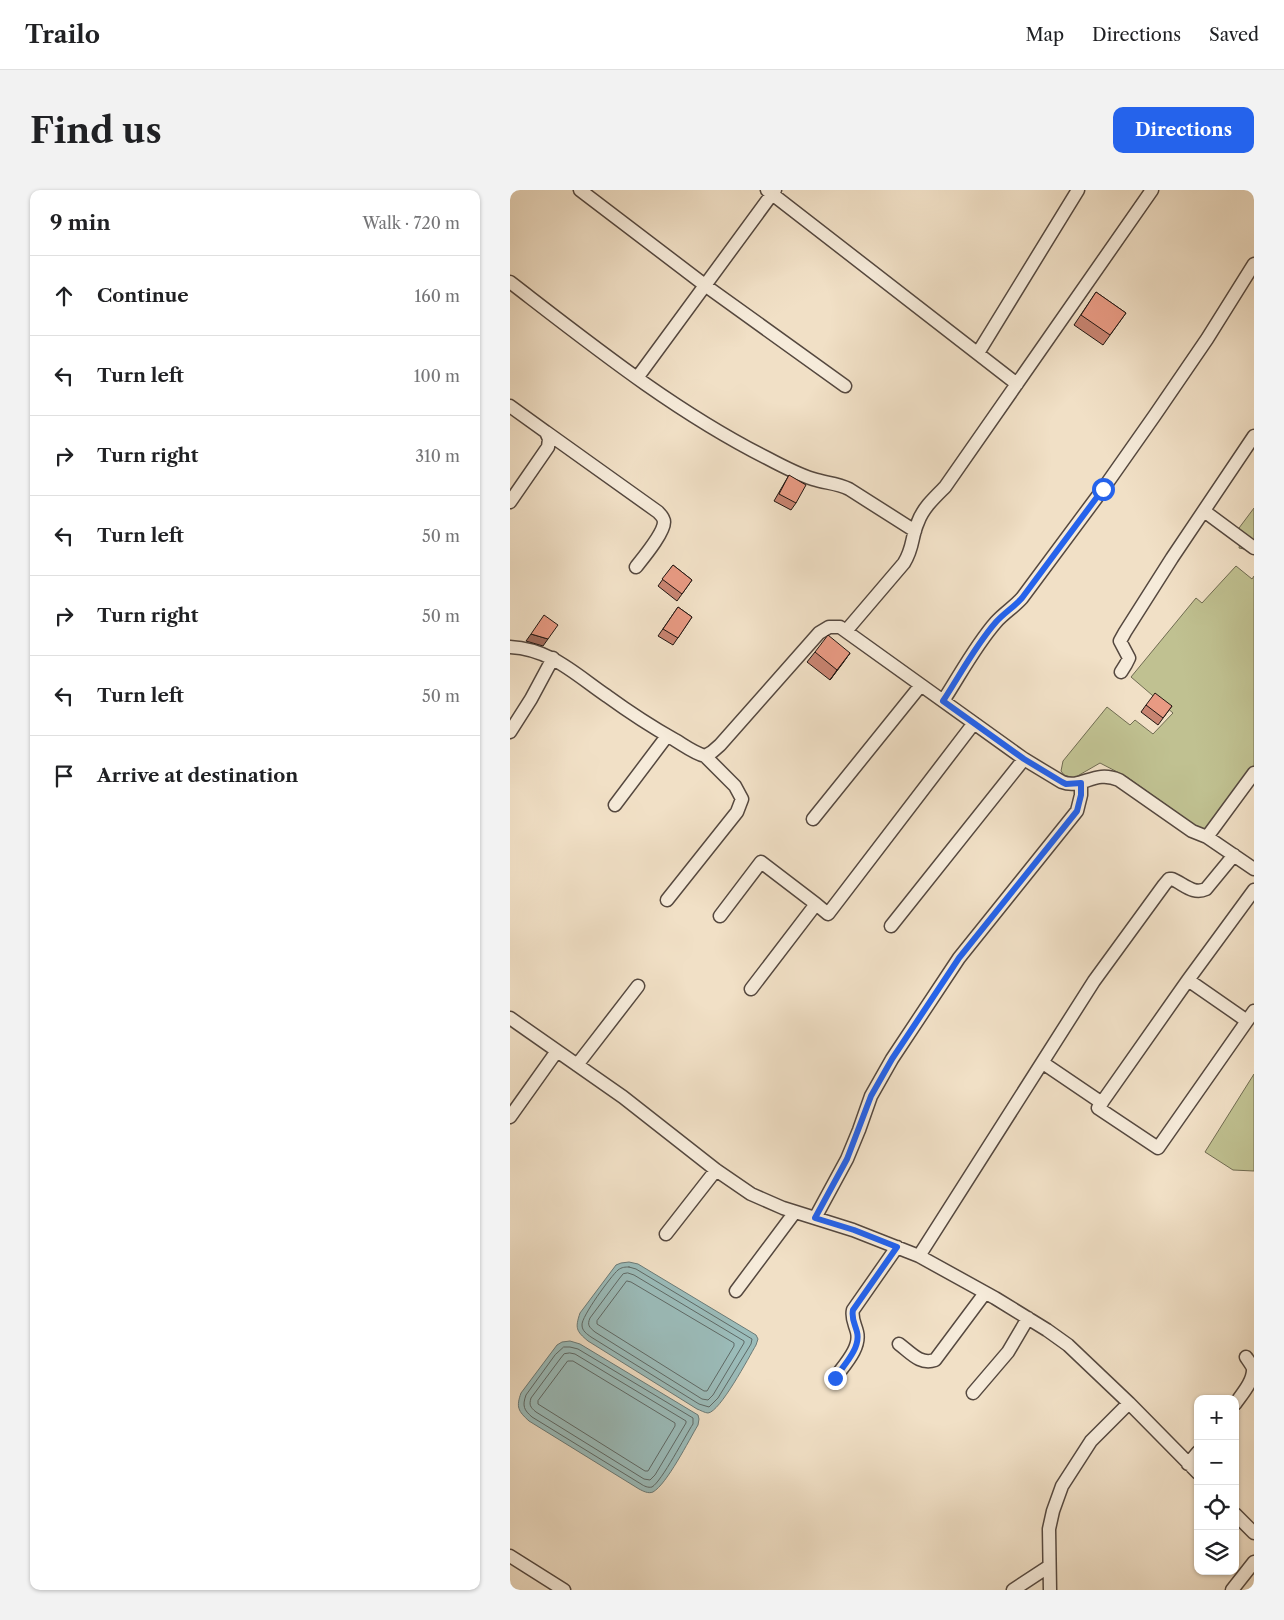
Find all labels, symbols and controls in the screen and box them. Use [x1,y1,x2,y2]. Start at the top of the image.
text: Trailo [25,20,100,49]
text: Map [1025,24,1064,46]
text: Directions [1092,24,1181,46]
text: Saved [1209,24,1259,46]
button: Directions [1113,107,1254,153]
text: Find us [30,109,162,152]
text: 9 min [50,210,111,235]
text: Walk · 720 m [362,213,460,233]
icon: ahead [50,282,78,310]
text: Continue [97,284,189,307]
text: 160 m [415,286,460,306]
icon: left [50,362,78,390]
text: Turn left [97,364,184,387]
text: 100 m [414,366,460,386]
icon: right [50,442,78,470]
text: Turn right [97,444,198,467]
text: 310 m [415,446,460,466]
route start [1092,478,1115,501]
icon: left [50,522,78,550]
text: Turn left [97,524,184,547]
text: 50 m [422,526,460,546]
icon: right [50,602,78,630]
text: Turn right [97,604,198,627]
text: 50 m [422,606,460,626]
icon: left [50,682,78,710]
text: Turn left [97,684,184,707]
text: 50 m [422,686,460,706]
icon: arrive [50,762,78,790]
text: Arrive at destination [97,764,298,787]
route end [824,1367,847,1390]
map controls [1194,1395,1239,1575]
button: + [1194,1395,1239,1440]
button: − [1194,1440,1239,1485]
button: locate [1194,1485,1239,1530]
button: layers [1194,1530,1239,1575]

